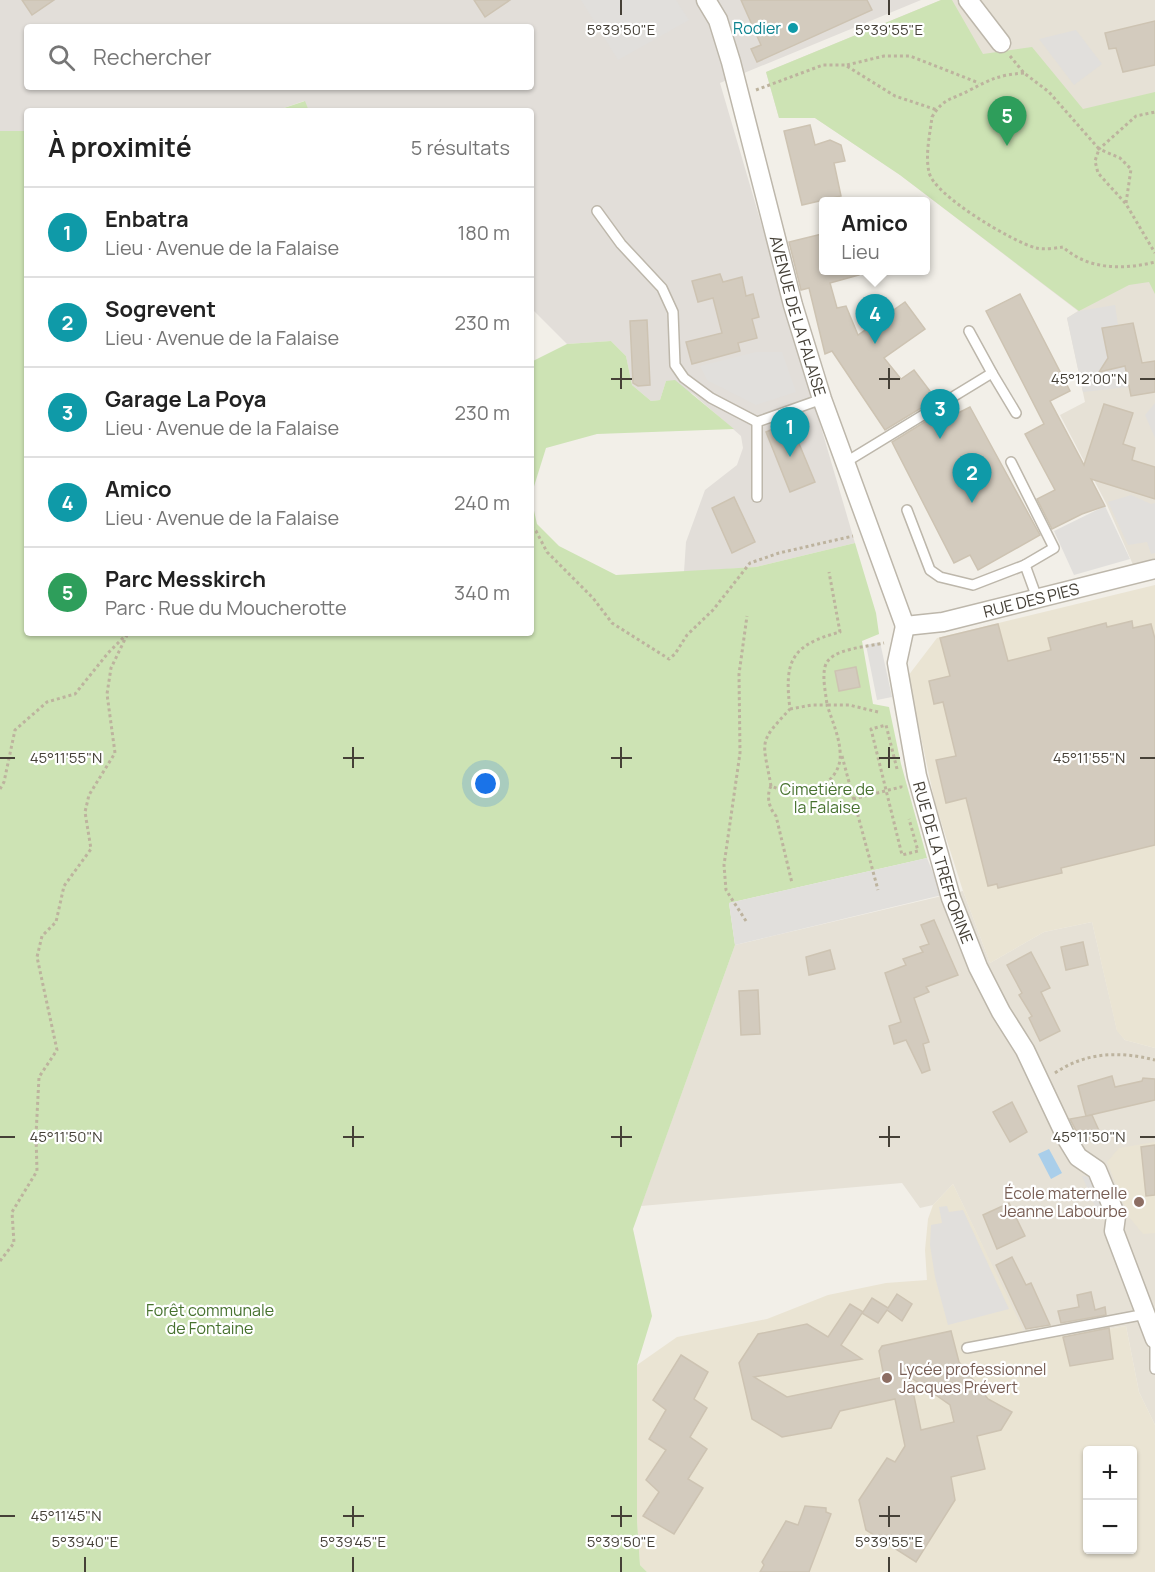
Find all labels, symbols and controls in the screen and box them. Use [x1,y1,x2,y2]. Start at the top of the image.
place label: Rodier [733,17,781,39]
text: 5°39'50"E [587,19,655,40]
text: 5°39'55"E [855,19,923,40]
marker: Rodier [786,21,800,35]
search box [24,24,534,90]
icon: search [45,41,78,74]
text: Rechercher [93,42,212,72]
pin: 5 [988,96,1026,146]
text: À proximité [48,129,192,165]
text: 5 résultats [411,134,510,161]
popup [819,197,930,275]
text: Enbatra [105,204,189,234]
text: Amico [841,208,908,238]
text: 1 [63,219,72,246]
text: 180 m [457,219,510,246]
street label: AVENUE DE LA FALAISE [765,233,831,399]
text: Lieu · Avenue de la Falaise [105,234,339,261]
text: Lieu [841,238,880,265]
text: Sogrevent [105,294,216,324]
pin: 4 [856,294,894,344]
text: 2 [62,309,73,336]
text: 230 m [454,309,510,336]
text: Lieu · Avenue de la Falaise [105,324,339,351]
text: 45°12'00"N [1051,368,1127,389]
text: Garage La Poya [105,384,267,414]
pin: 3 [920,390,960,439]
text: 3 [62,399,73,426]
text: 230 m [454,399,510,426]
pin: 1 [770,408,810,457]
text: Lieu · Avenue de la Falaise [105,414,339,441]
pin: 2 [952,454,992,503]
text: Amico [105,474,172,504]
text: 4 [61,489,74,516]
text: 240 m [454,489,510,516]
text: Lieu · Avenue de la Falaise [105,504,339,531]
text: Parc Messkirch [105,564,266,594]
street label: RUE DES PIES [981,577,1081,623]
text: 5 [62,579,73,606]
text: 340 m [454,579,510,606]
text: Parc · Rue du Moucherotte [105,594,347,621]
text: 45°11'55"N [30,747,102,768]
text: 45°11'55"N [1053,747,1125,768]
your location [471,769,500,798]
park label: Cimetière de la Falaise [780,778,874,818]
street label: RUE DE LA TREFFORINE [908,779,979,947]
text: 45°11'50"N [29,1126,103,1147]
text: 45°11'50"N [1052,1126,1126,1147]
place label: École maternelle Jeanne Labourbe [1000,1182,1127,1222]
marker: École maternelle Jeanne Labourbe [1132,1195,1146,1209]
park label: Forêt communale de Fontaine [146,1299,274,1339]
place label: Lycée professionnel Jacques Prévert [899,1358,1047,1398]
marker: Lycée professionnel Jacques Prévert [880,1371,894,1385]
map controls [1083,1446,1137,1554]
button: + [1083,1446,1137,1500]
button: − [1083,1500,1137,1554]
text: 45°11'45"N [30,1505,102,1526]
text: 5°39'40"E [52,1531,118,1552]
text: 5°39'45"E [320,1531,386,1552]
text: 5°39'50"E [587,1531,655,1552]
text: 5°39'55"E [855,1531,923,1552]

